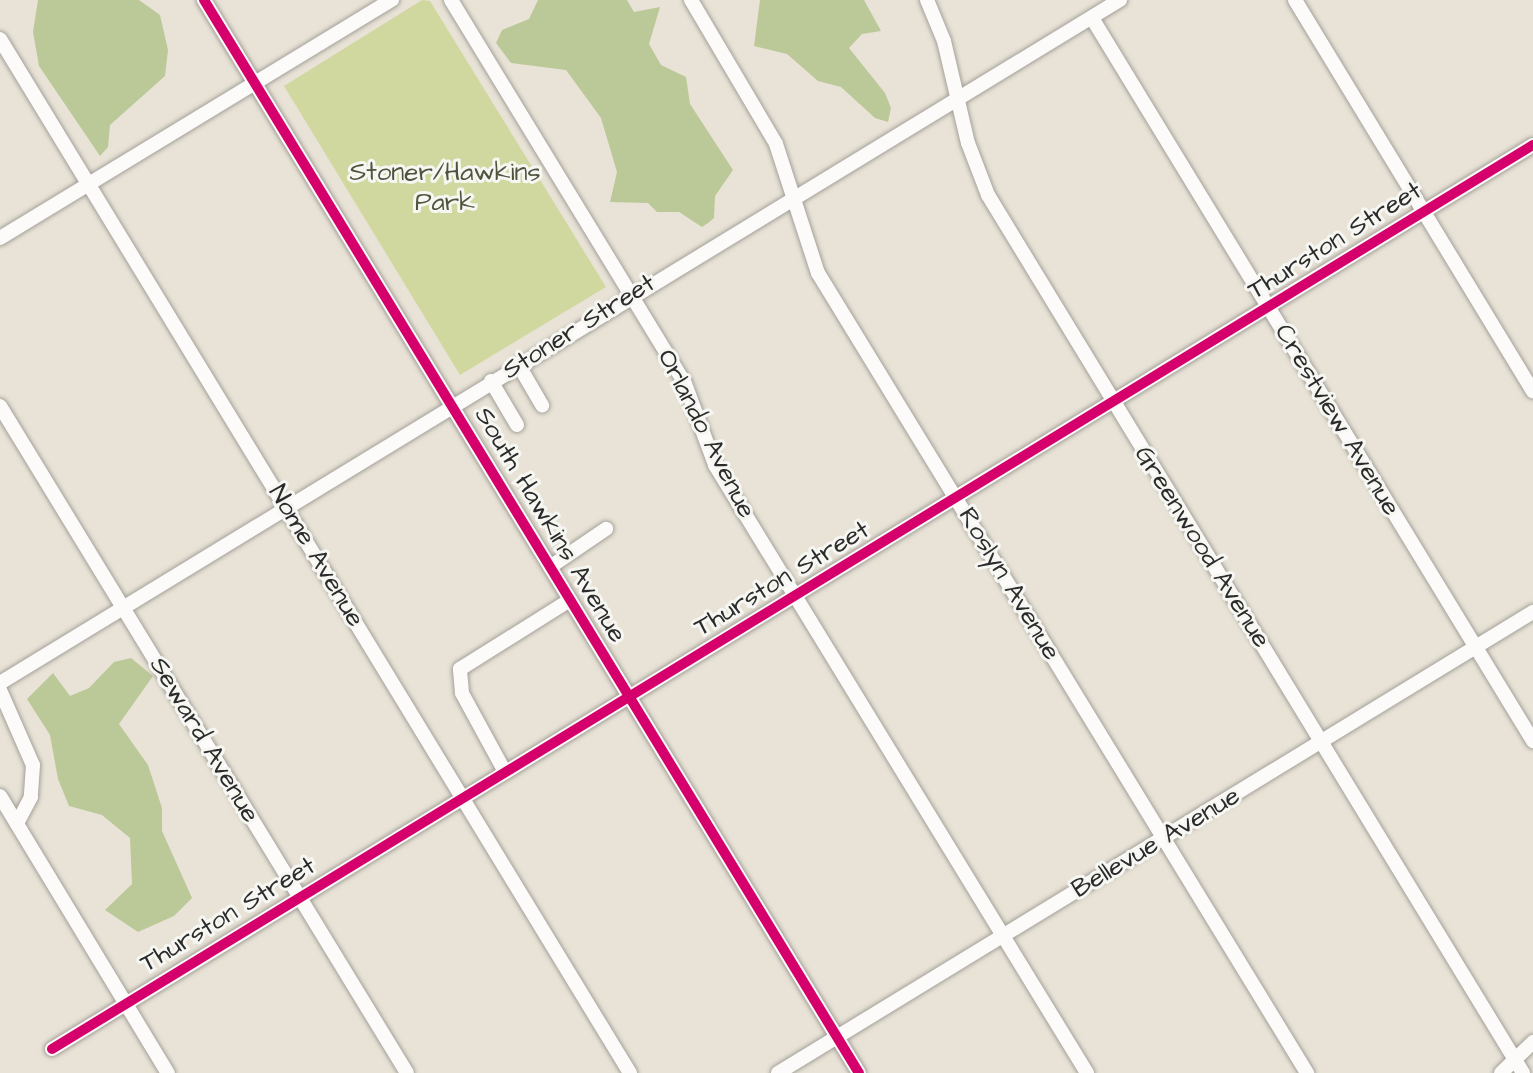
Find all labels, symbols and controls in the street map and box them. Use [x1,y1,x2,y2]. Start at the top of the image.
park label: Stoner/Hawkins Park [349,157,541,218]
street label: Thurston Street [1243,175,1427,307]
street label: Stoner Street [497,268,661,386]
street label: Crestview Avenue [1268,319,1406,521]
street label: Orlando Avenue [650,345,762,523]
street label: South Hawkins Avenue [467,402,633,648]
street label: Greenwood Avenue [1127,440,1277,654]
street label: Nome Avenue [261,479,371,633]
street label: Roslyn Avenue [951,502,1067,666]
street label: Thurston Street [689,515,875,643]
street label: Seward Avenue [142,652,266,828]
street label: Bellevue Avenue [1066,781,1246,905]
street label: Thurston Street [135,851,321,979]

